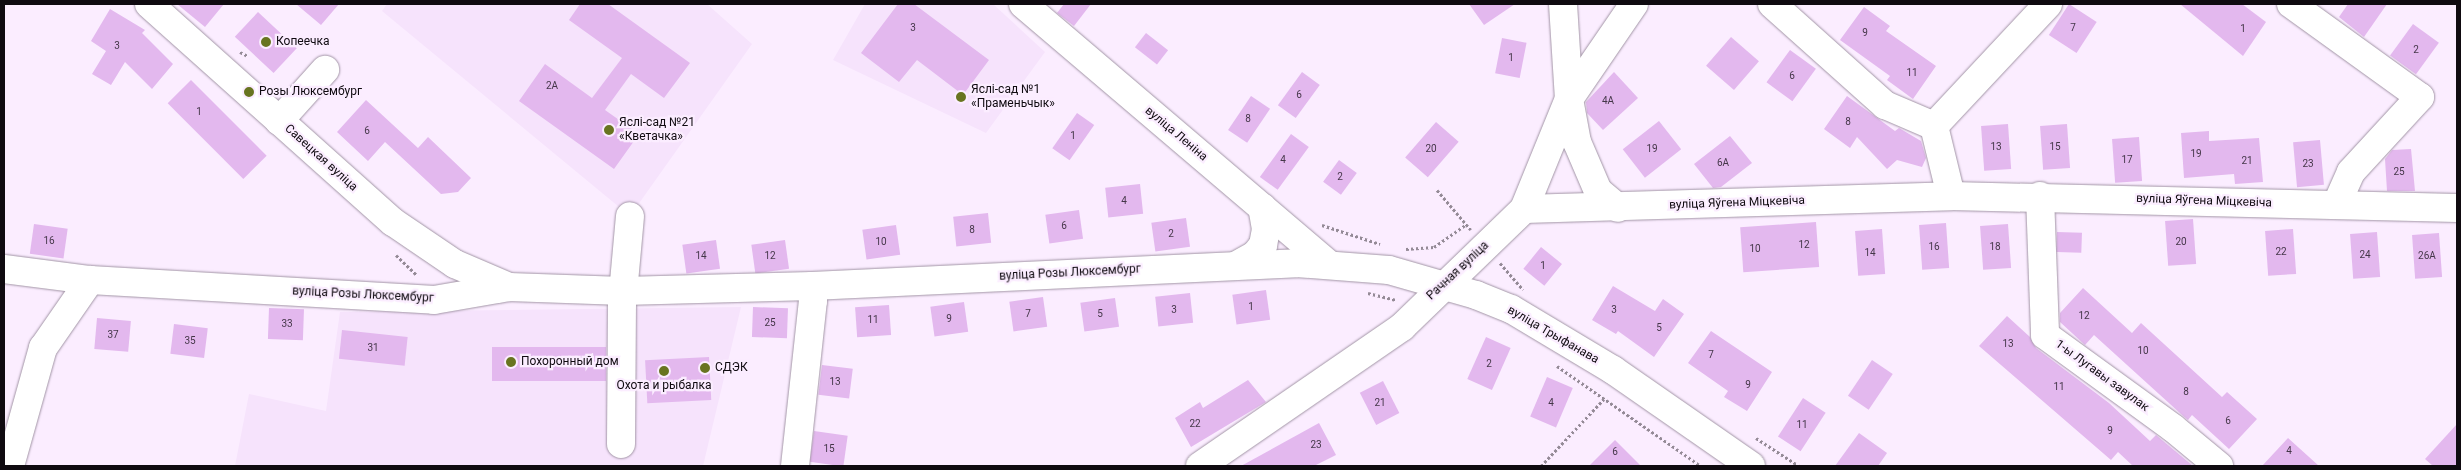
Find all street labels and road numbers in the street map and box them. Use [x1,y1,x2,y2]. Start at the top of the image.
street label: вуліца Леніна [1142,104,1210,164]
street label: Савецкая вуліца [282,122,360,194]
street label: вуліца Яўгена Міцкевіча [2136,191,2272,211]
street label: вуліца Яўгена Міцкевіча [1669,193,1805,213]
street label: Рачная вуліца [1424,239,1492,303]
street label: вуліца Розы Люксембург [999,262,1141,284]
street label: вуліца Розы Люксембург [292,284,434,306]
street label: вуліца Трыфанава [1505,303,1601,367]
street label: 1-ы Лугавы завулак [2052,337,2152,415]

